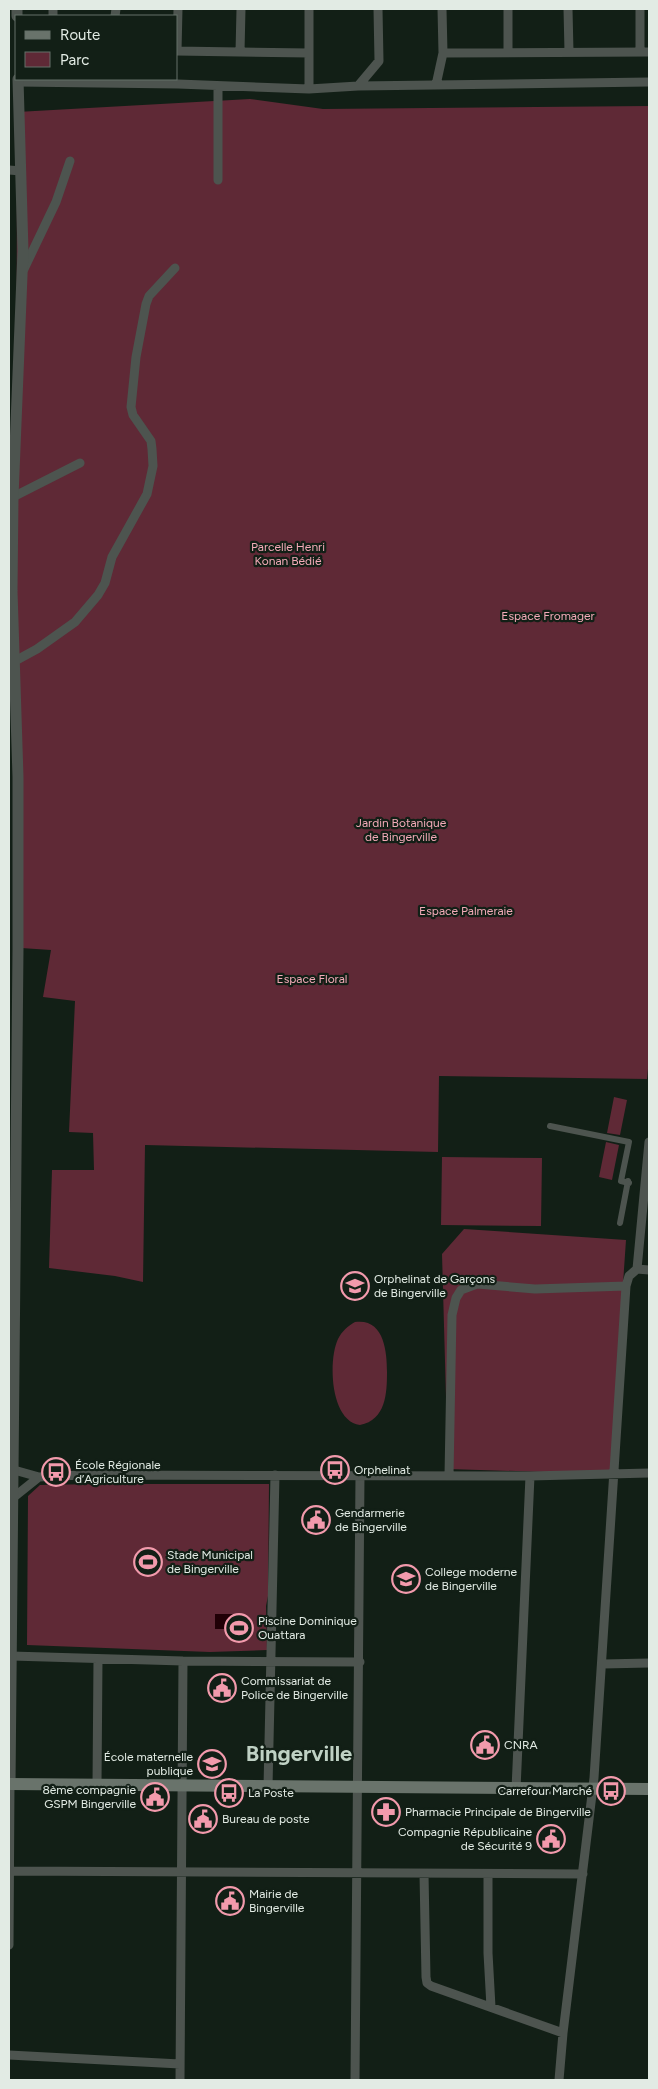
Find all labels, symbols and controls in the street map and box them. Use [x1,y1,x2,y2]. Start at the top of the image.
legend [15,15,178,80]
text: Route [60,26,100,44]
text: Parc [60,51,89,69]
park label: Parcelle Henri Konan Bédié [251,540,325,568]
park label: Espace Fromager [501,609,595,623]
park label: Jardin Botanique de Bingerville [356,816,447,844]
park label: Espace Palmeraie [419,904,513,918]
park label: Espace Floral [277,972,347,986]
school or university icon: Orphelinat de Garçons de Bingerville [340,1271,370,1301]
place label: Orphelinat de Garçons de Bingerville [374,1272,495,1300]
bus stop icon: Orphelinat [320,1455,350,1485]
bus stop icon: École Régionale d’Agriculture [41,1457,71,1487]
place label: École Régionale d’Agriculture [75,1458,161,1486]
place label: Orphelinat [354,1463,411,1477]
public building icon: Gendarmerie de Bingerville [301,1505,331,1535]
place label: Gendarmerie de Bingerville [335,1506,407,1534]
sports icon: Stade Municipal de Bingerville [133,1547,163,1577]
place label: Stade Municipal de Bingerville [167,1548,253,1576]
school or university icon: College moderne de Bingerville [391,1564,421,1594]
place label: College moderne de Bingerville [425,1565,518,1593]
sports icon: Piscine Dominique Ouattara [224,1613,254,1643]
place label: Piscine Dominique Ouattara [258,1614,357,1642]
public building icon: Commissariat de Police de Bingerville [207,1673,237,1703]
place label: Commissariat de Police de Bingerville [241,1674,349,1702]
public building icon: CNRA [470,1730,500,1760]
place label: CNRA [504,1738,538,1752]
district label: Bingerville [246,1740,352,1767]
school or university icon: École maternelle publique [197,1749,227,1779]
place label: École maternelle publique [104,1750,193,1778]
bus stop icon: Carrefour Marché [596,1776,626,1806]
bus stop icon: La Poste [214,1778,244,1808]
public building icon: 8ème compagnie GSPM Bingerville [140,1782,170,1812]
place label: 8ème compagnie GSPM Bingerville [42,1783,136,1811]
place label: Carrefour Marché [497,1784,592,1798]
place label: La Poste [248,1786,294,1800]
pharmacy icon: Pharmacie Principale de Bingerville [371,1797,401,1827]
public building icon: Bureau de poste [188,1804,218,1834]
place label: Pharmacie Principale de Bingerville [405,1805,591,1819]
place label: Bureau de poste [222,1812,310,1826]
public building icon: Compagnie Républicaine de Sécurité 9 [536,1824,566,1854]
place label: Compagnie Républicaine de Sécurité 9 [398,1825,532,1853]
public building icon: Mairie de Bingerville [215,1886,245,1916]
place label: Mairie de Bingerville [249,1887,305,1915]

